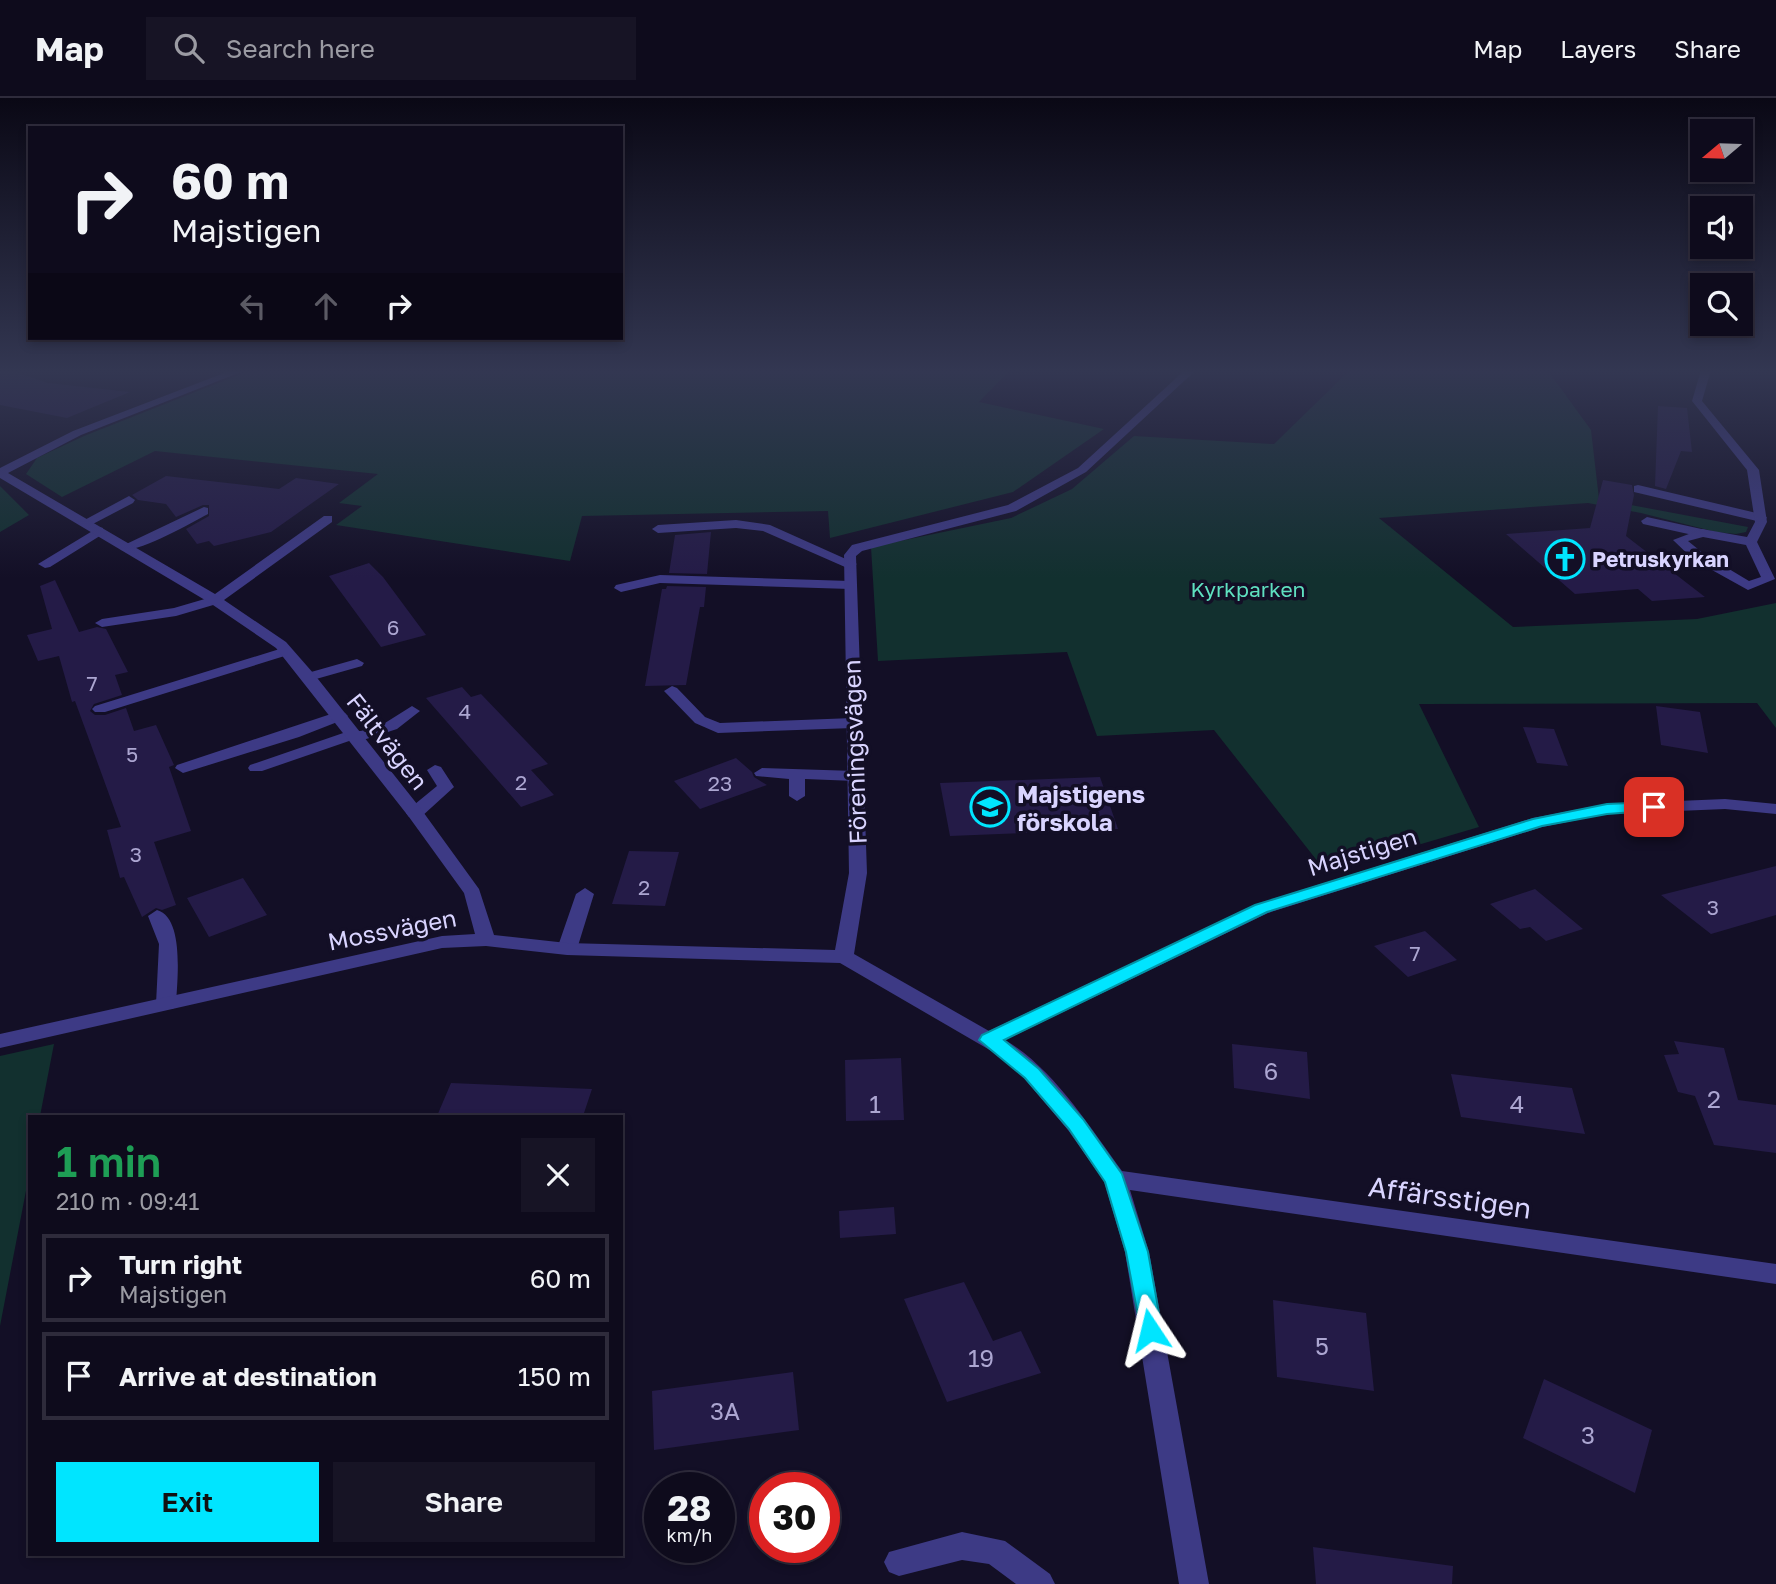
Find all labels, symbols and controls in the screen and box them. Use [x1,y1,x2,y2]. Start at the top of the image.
search box [146,17,636,80]
text: Map [35,29,104,68]
icon: search [170,29,208,67]
text: Search here [226,33,375,64]
text: Map [1473,34,1522,63]
text: Layers [1560,34,1636,63]
text: Share [1674,34,1741,63]
north arrow [1690,119,1754,182]
map controls [1690,119,1753,336]
text: 60 m [171,151,289,210]
icon: right [56,154,147,245]
button: sound [1690,196,1753,259]
text: Majstigen [171,211,321,249]
button: search [1690,273,1753,336]
icon: left [234,287,272,325]
icon: ahead [307,287,345,325]
icon: right [380,287,418,325]
church icon: Petruskyrkan [1544,538,1586,580]
place label: Petruskyrkan [1592,546,1729,572]
park label: Kyrkparken [1191,576,1305,602]
house number: 6 [387,614,399,640]
street label: Föreningsvägen [836,659,872,845]
house number: 7 [86,670,98,696]
street label: Fältvägen [341,687,435,795]
house number: 4 [459,698,471,724]
house number: 5 [126,741,138,767]
house number: 2 [515,769,527,795]
house number: 23 [708,770,732,796]
pin [1624,777,1684,837]
place label: Majstigens förskola [1017,779,1145,836]
school or university icon: Majstigens förskola [969,786,1011,828]
icon: arrive [1635,788,1673,826]
street label: Majstigen [1304,821,1420,881]
house number: 3 [130,841,142,867]
house number: 2 [638,874,650,900]
house number: 3 [1707,894,1719,920]
street label: Mossvägen [325,902,459,956]
house number: 7 [1409,940,1421,966]
house number: 6 [1264,1056,1278,1085]
house number: 2 [1707,1084,1721,1113]
house number: 1 [869,1089,881,1118]
house number: 4 [1510,1089,1524,1118]
text: 1 min [56,1136,161,1186]
button: close [521,1138,595,1212]
street label: Affärsstigen [1366,1169,1534,1225]
text: 210 m · 09:41 [56,1187,200,1215]
text: Turn right [119,1249,242,1280]
icon: right [60,1259,98,1297]
text: 60 m [530,1263,591,1294]
text: Majstigen [119,1280,227,1308]
position arrow [1113,1293,1187,1367]
house number: 5 [1315,1331,1329,1360]
house number: 19 [968,1343,994,1372]
icon: arrive [60,1357,98,1395]
text: Arrive at destination [119,1361,377,1392]
text: 150 m [518,1361,591,1392]
house number: 3A [710,1396,740,1425]
house number: 3 [1581,1420,1595,1449]
button: Exit [56,1462,319,1542]
button: Share [333,1462,595,1542]
speed limit sign: 30 [749,1472,840,1563]
text: 28 [668,1487,711,1529]
text: km/h [667,1524,712,1546]

